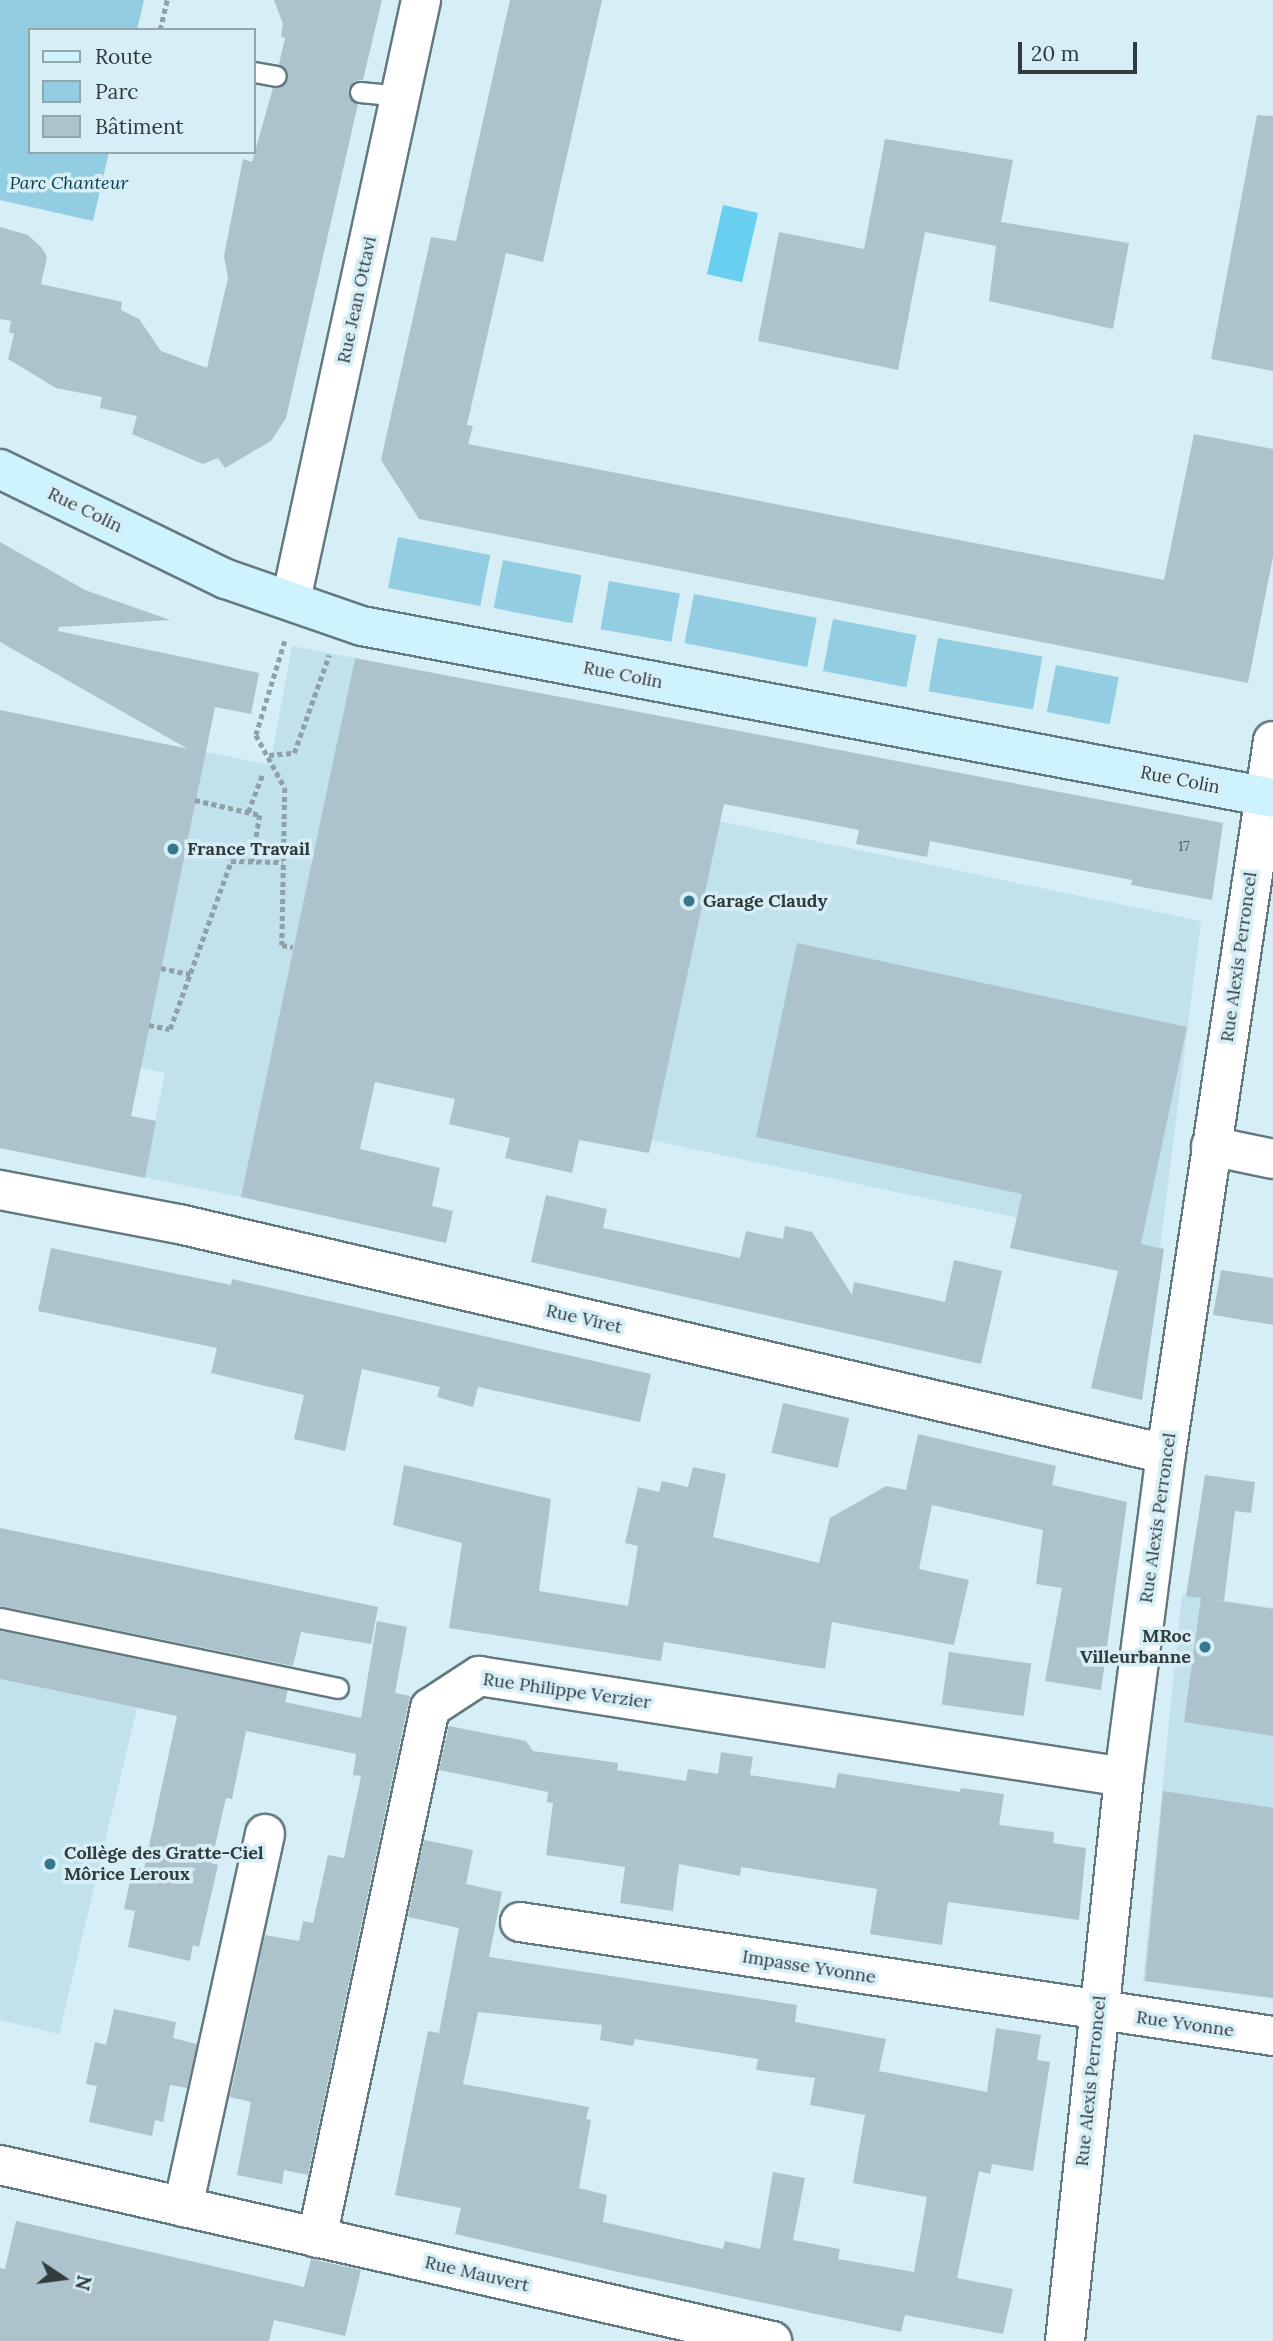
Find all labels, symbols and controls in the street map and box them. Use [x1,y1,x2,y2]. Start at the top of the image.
legend [28,28,256,154]
scale bar [1021,28,1140,72]
text: 20 m [1031,40,1080,67]
text: Route [95,43,152,70]
text: Parc [95,78,139,105]
text: Bâtiment [95,113,184,140]
park label: Parc Chanteur [9,172,129,194]
street label: Rue Jean Ottavi [333,235,381,365]
street label: Rue Colin [44,483,126,537]
street label: Rue Colin [581,657,665,693]
street label: Rue Colin [1138,762,1222,798]
place label: France Travail [187,838,310,860]
house number: 17 [1178,838,1190,854]
marker: France Travail [165,841,181,857]
street label: Rue Alexis Perroncel [1216,871,1262,1043]
place label: Garage Claudy [703,890,827,912]
marker: Garage Claudy [681,893,697,909]
street label: Rue Viret [544,1300,624,1338]
street label: Rue Alexis Perroncel [1135,1432,1181,1604]
place label: MRoc Villeurbanne [1080,1626,1191,1668]
marker: MRoc Villeurbanne [1197,1639,1213,1655]
street label: Rue Philippe Verzier [482,1669,652,1713]
place label: Collège des Gratte-Ciel Môrice Leroux [64,1843,264,1885]
marker: Collège des Gratte-Ciel Môrice Leroux [42,1856,58,1872]
street label: Impasse Yvonne [741,1946,877,1988]
street label: Rue Alexis Perroncel [1071,1995,1111,2167]
street label: Rue Yvonne [1135,2006,1235,2042]
north arrow [28,2243,98,2313]
street label: Rue Mauvert [423,2251,531,2297]
text: N [70,2273,97,2293]

